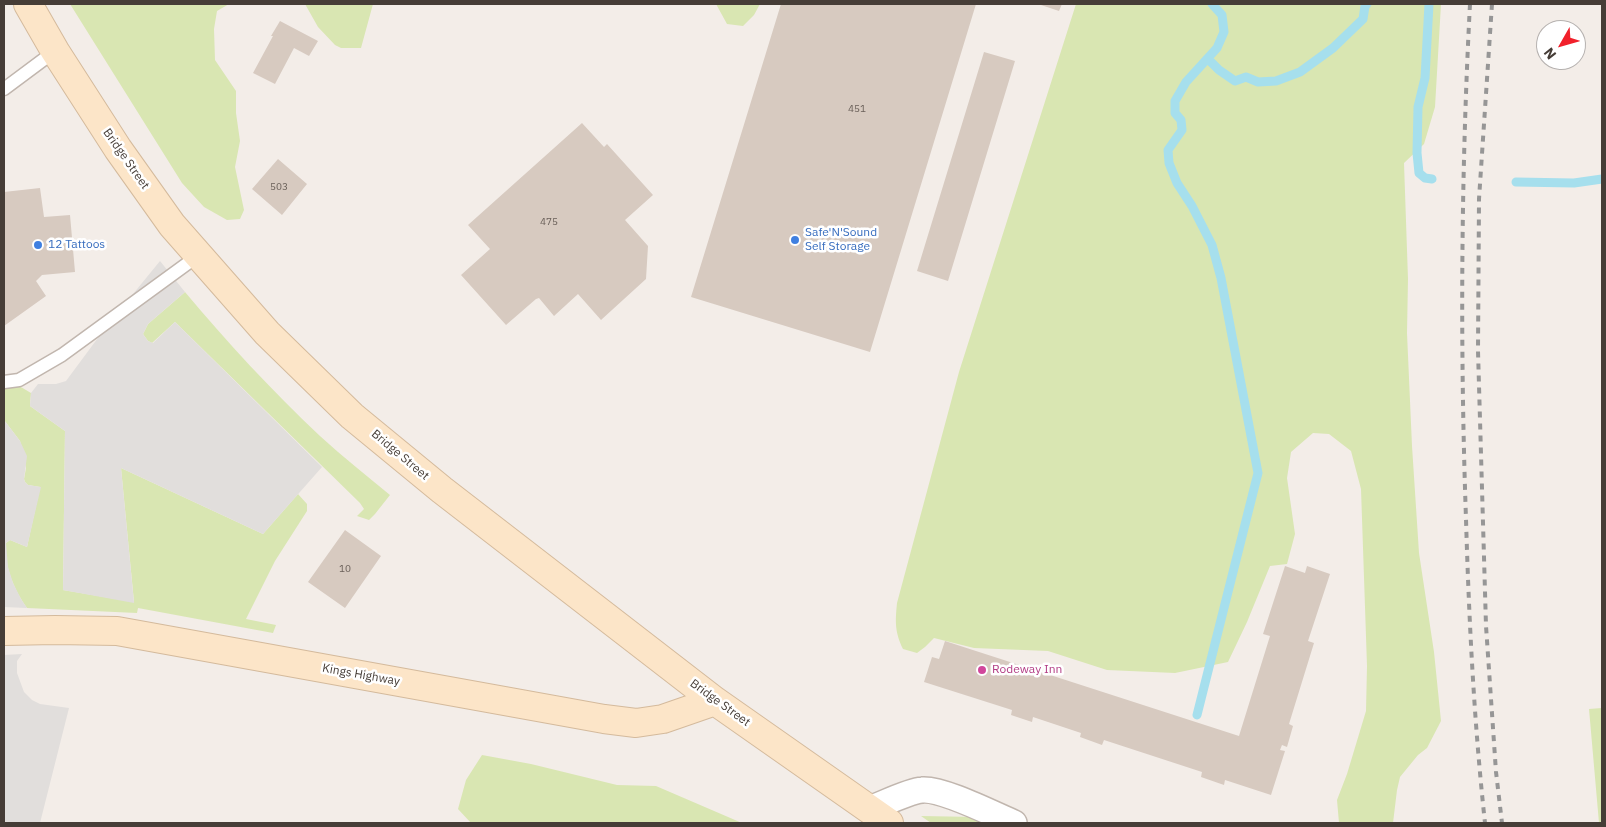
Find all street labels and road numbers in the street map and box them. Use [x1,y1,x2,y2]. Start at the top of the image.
street label: Bridge Street [100,126,152,192]
street label: Bridge Street [368,427,432,483]
street label: Kings Highway [321,661,401,689]
street label: Bridge Street [687,676,753,730]

